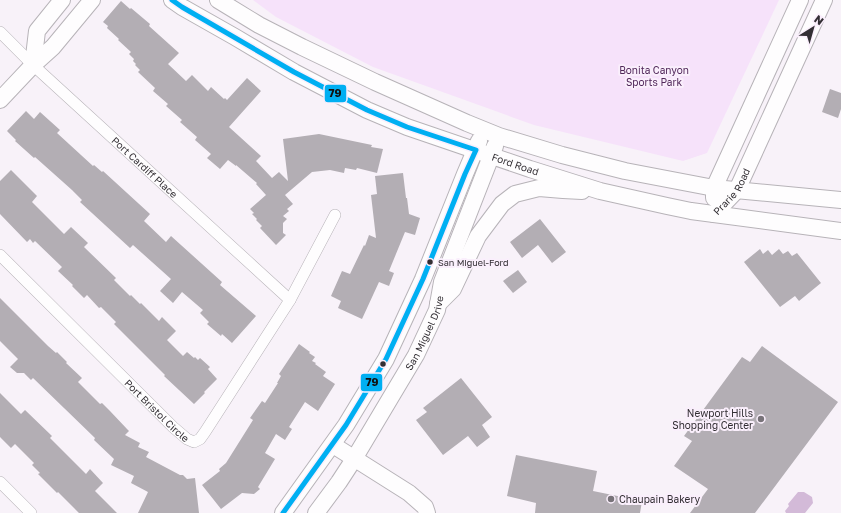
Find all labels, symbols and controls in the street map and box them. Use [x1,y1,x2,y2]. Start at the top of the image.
north arrow [793,8,833,48]
text: N [812,12,827,27]
park label: Bonita Canyon Sports Park [619,64,689,88]
line badge: 79 [324,84,347,103]
text: 79 [329,86,342,99]
street label: Port Cardiff Place [109,134,180,200]
street label: Ford Road [490,150,540,177]
street label: Prarie Road [711,166,752,217]
marker: San Miguel-Ford [425,257,435,267]
place label: San Miguel-Ford [438,257,509,268]
street label: San Miguel Drive [402,295,445,372]
unlabelled marker [378,359,388,369]
line badge: 79 [360,373,383,392]
text: 79 [366,375,379,388]
street label: Port Bristol Circle [122,377,192,444]
place label: Newport Hills Shopping Center [672,407,753,431]
marker: Newport Hills Shopping Center [756,414,766,424]
place label: Chaupain Bakery [619,493,701,505]
marker: Chaupain Bakery [606,494,616,504]

